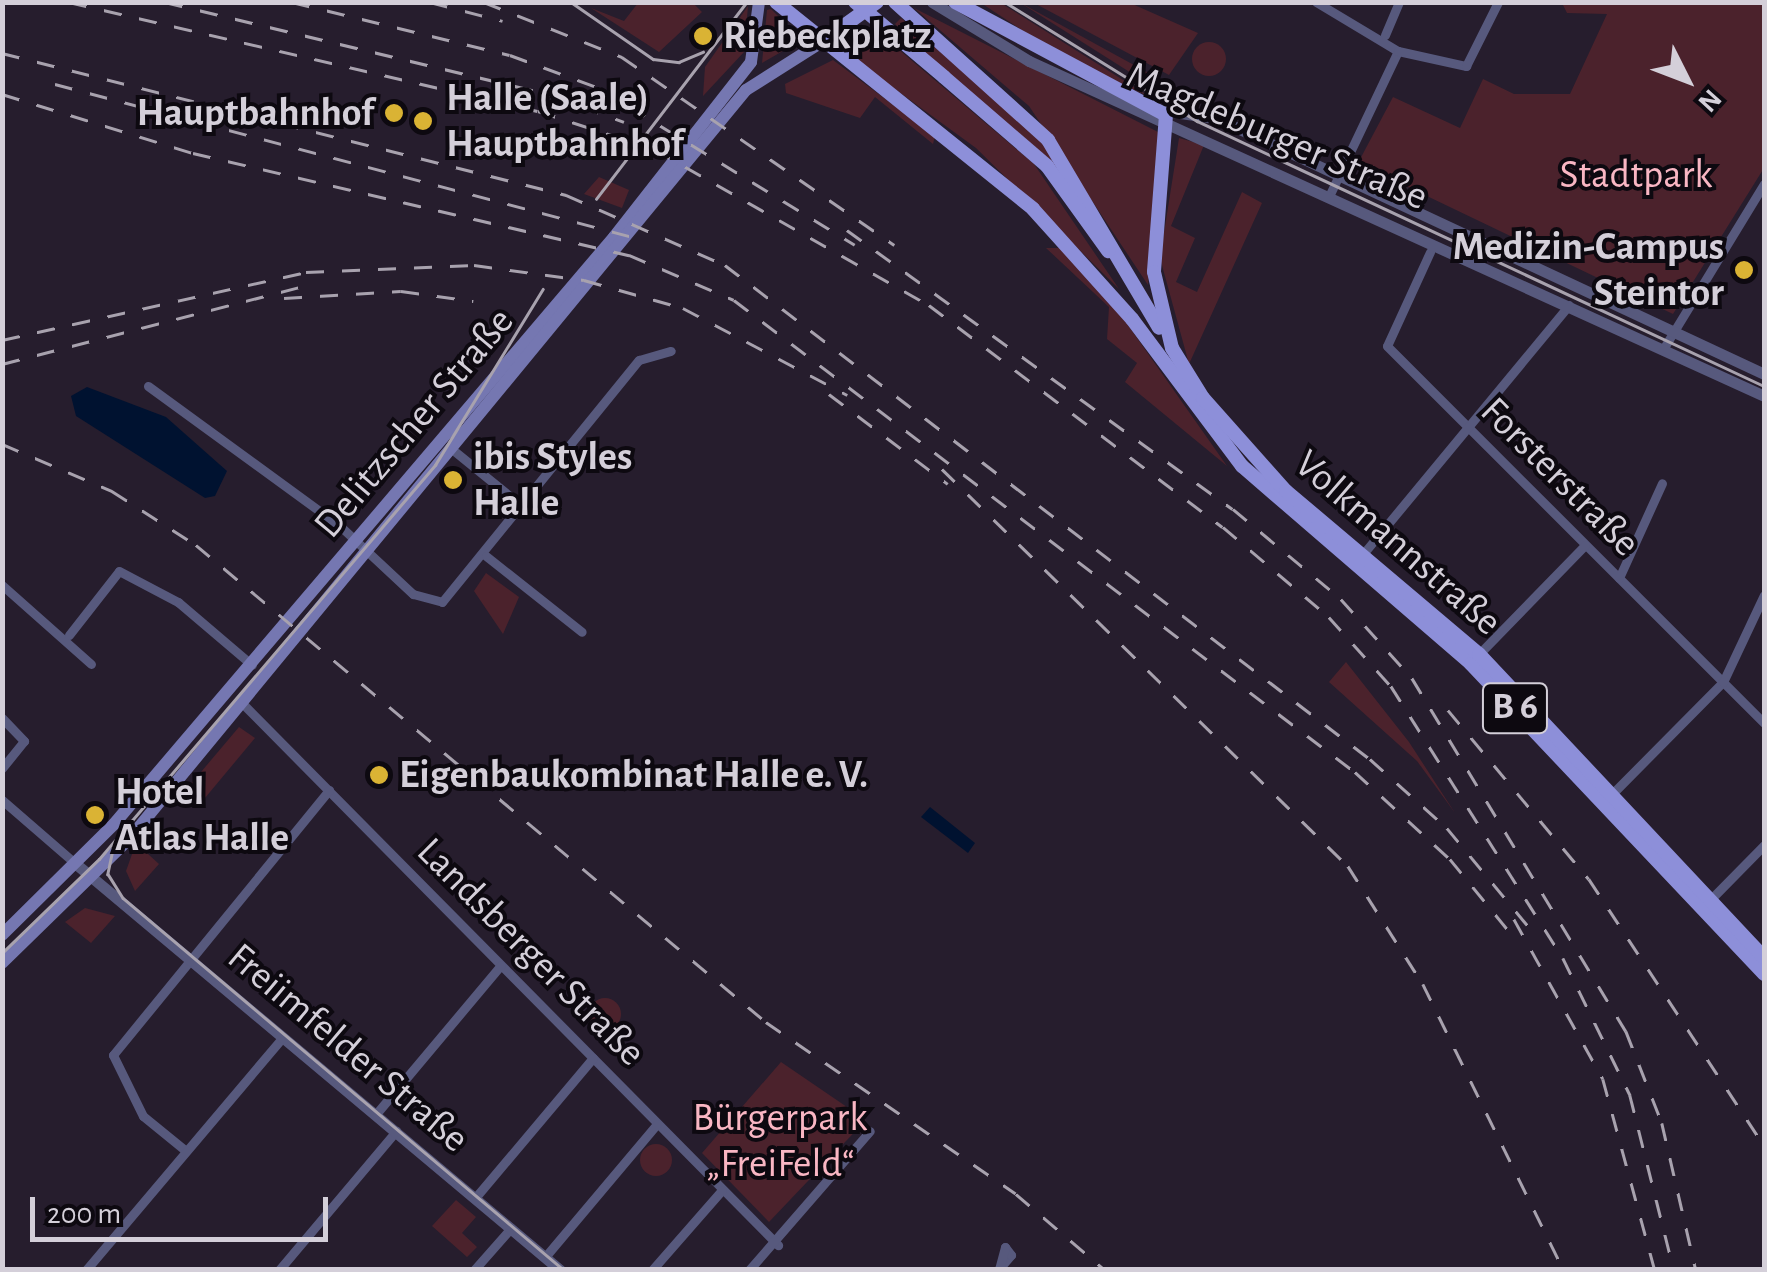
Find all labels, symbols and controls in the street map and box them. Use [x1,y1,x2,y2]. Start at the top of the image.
place label: Riebeckplatz [723,12,931,60]
marker: Riebeckplatz [692,25,714,47]
north arrow [1637,30,1737,130]
street label: Magdeburger Straße [1119,51,1435,221]
place label: Halle (Saale) Hauptbahnhof [446,74,683,168]
text: N [1692,83,1726,117]
place label: Hauptbahnhof [137,89,374,137]
marker: Hauptbahnhof [383,102,405,124]
marker: Halle (Saale) Hauptbahnhof [410,108,436,134]
park label: Stadtpark [1559,151,1713,199]
place label: Medizin-Campus Steintor [1453,223,1724,317]
marker: Medizin-Campus Steintor [1733,259,1755,281]
street label: Delitzscher Straße [304,298,524,548]
street label: Forsterstraße [1470,387,1650,567]
place label: ibis Styles Halle [473,433,632,527]
street label: Volkmannstraße [1285,440,1511,646]
marker: ibis Styles Halle [442,469,464,491]
road number: B 6 [1480,675,1550,741]
place label: Eigenbaukombinat Halle e. V. [399,751,868,799]
marker: Eigenbaukombinat Halle e. V. [368,764,390,786]
place label: Hotel Atlas Halle [115,768,289,862]
marker: Hotel Atlas Halle [84,804,106,826]
street label: Landsberger Straße [407,828,655,1076]
street label: Freiimfelder Straße [218,933,478,1163]
park label: Bürgerpark „FreiFeld“ [693,1094,867,1188]
scale bar [35,1177,332,1239]
text: 200 m [47,1199,121,1229]

